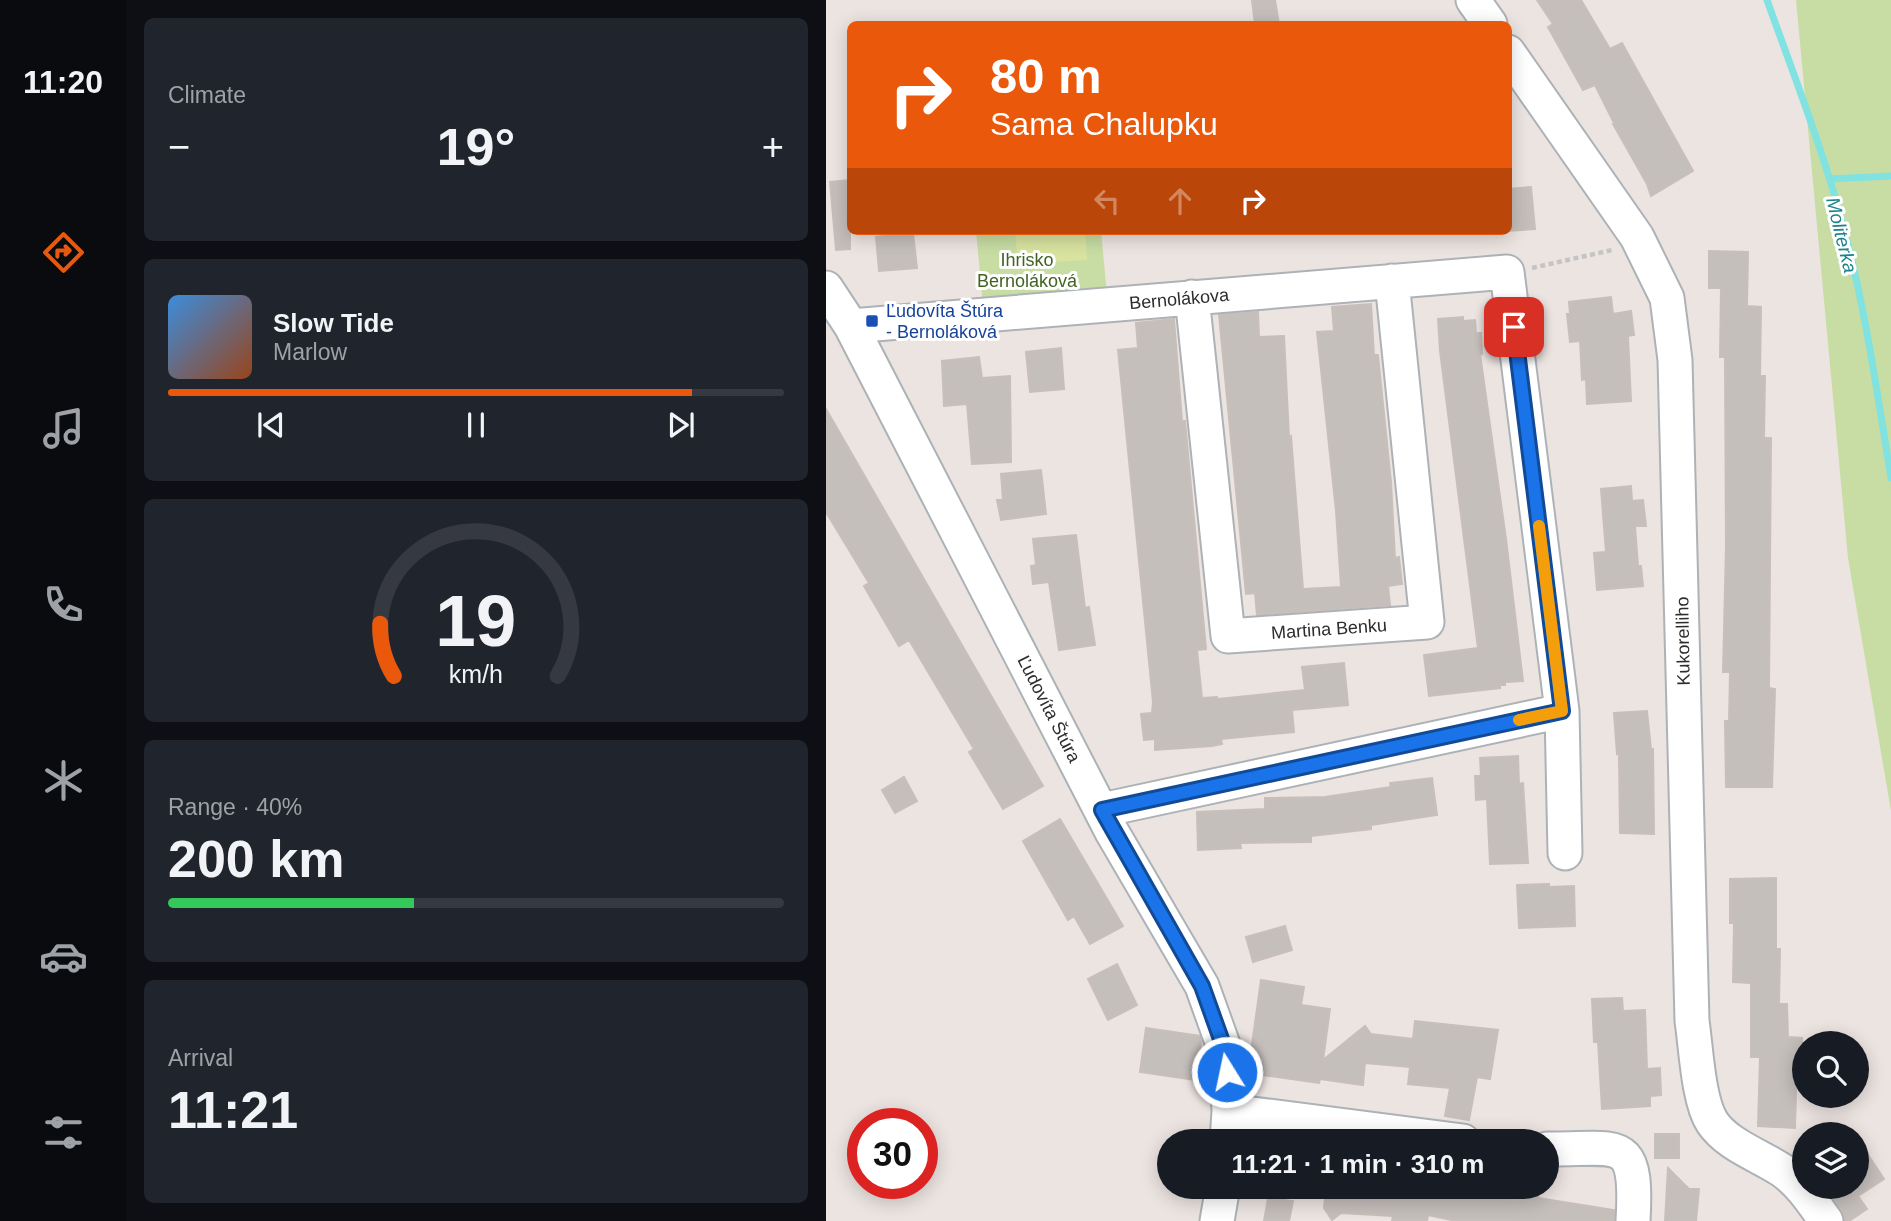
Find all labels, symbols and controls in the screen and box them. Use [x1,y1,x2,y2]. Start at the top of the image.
icon: right [875,49,966,140]
text: 80 m [990,49,1102,103]
text: 11:20 [23,64,103,100]
text: Climate [168,82,246,108]
text: Sama Chalupku [990,106,1218,142]
text: 19° [437,118,515,176]
text: − [168,126,190,168]
text: + [762,126,784,168]
icon: left [1088,182,1126,220]
icon: ahead [1161,182,1199,220]
icon: right [1234,182,1272,220]
water label: Moliterka [1822,195,1861,275]
icon: directions [39,228,88,277]
park label: Ihrisko Bernoláková [977,250,1078,291]
street label: Bernolákova [1128,285,1231,313]
pin [1484,297,1544,357]
place label: Ľudovíta Štúra - Bernoláková [886,300,1004,342]
text: Slow Tide [273,308,394,338]
icon: arrive [1495,308,1533,346]
marker: Ľudovíta Štúra - Bernoláková [864,313,880,329]
text: Marlow [273,339,347,365]
icon: music [39,404,88,453]
icon: previous [252,406,290,444]
icon: pause [457,406,495,444]
icon: next [662,406,700,444]
icon: phone [39,580,88,629]
text: 19 [436,581,516,662]
street label: Kukorelliho [1672,596,1694,686]
street label: Martina Benku [1270,615,1388,643]
street label: Ľudovíta Štúra [1014,652,1086,767]
text: km/h [449,660,503,688]
icon: climate [39,756,88,805]
text: Range · 40% [168,794,302,820]
text: 200 km [168,830,344,888]
icon: car [39,932,88,981]
map controls [1792,1031,1869,1199]
button: search [1792,1031,1869,1108]
position arrow [1190,1035,1264,1109]
text: Arrival [168,1045,233,1071]
text: 11:21 [168,1081,298,1139]
icon: filters [39,1108,88,1157]
speed limit sign: 30 [847,1108,938,1199]
button: layers [1792,1122,1869,1199]
text: 11:21 · 1 min · 310 m [1232,1149,1484,1179]

